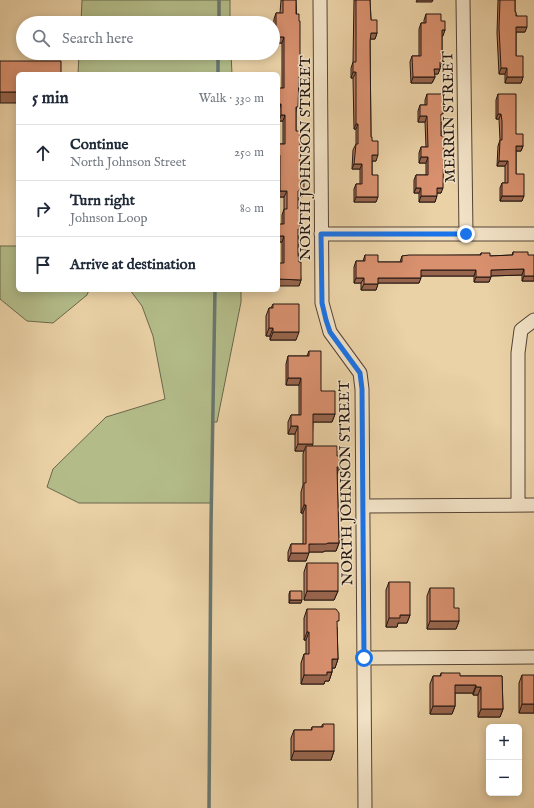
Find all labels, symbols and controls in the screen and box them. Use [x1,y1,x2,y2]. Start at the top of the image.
search box [16,16,280,60]
icon: search [30,27,52,49]
text: Search here [62,29,133,48]
street label: MERRIN STREET [438,51,460,183]
street label: NORTH JOHNSON STREET [296,55,315,260]
text: 5 min [32,88,69,109]
text: Walk · 330 m [199,90,264,107]
text: Continue [70,135,128,154]
icon: ahead [32,142,54,164]
text: 250 m [234,144,264,161]
text: North Johnson Street [70,154,186,171]
text: Turn right [70,191,135,210]
icon: right [32,198,54,220]
text: 80 m [240,200,264,217]
text: Johnson Loop [70,210,147,227]
route end [457,225,475,243]
icon: arrive [32,254,54,276]
text: Arrive at destination [70,255,196,274]
street label: NORTH JOHNSON STREET [335,380,357,586]
route start [355,649,373,667]
map controls [486,724,522,796]
button: + [486,724,522,760]
button: − [486,760,522,796]

